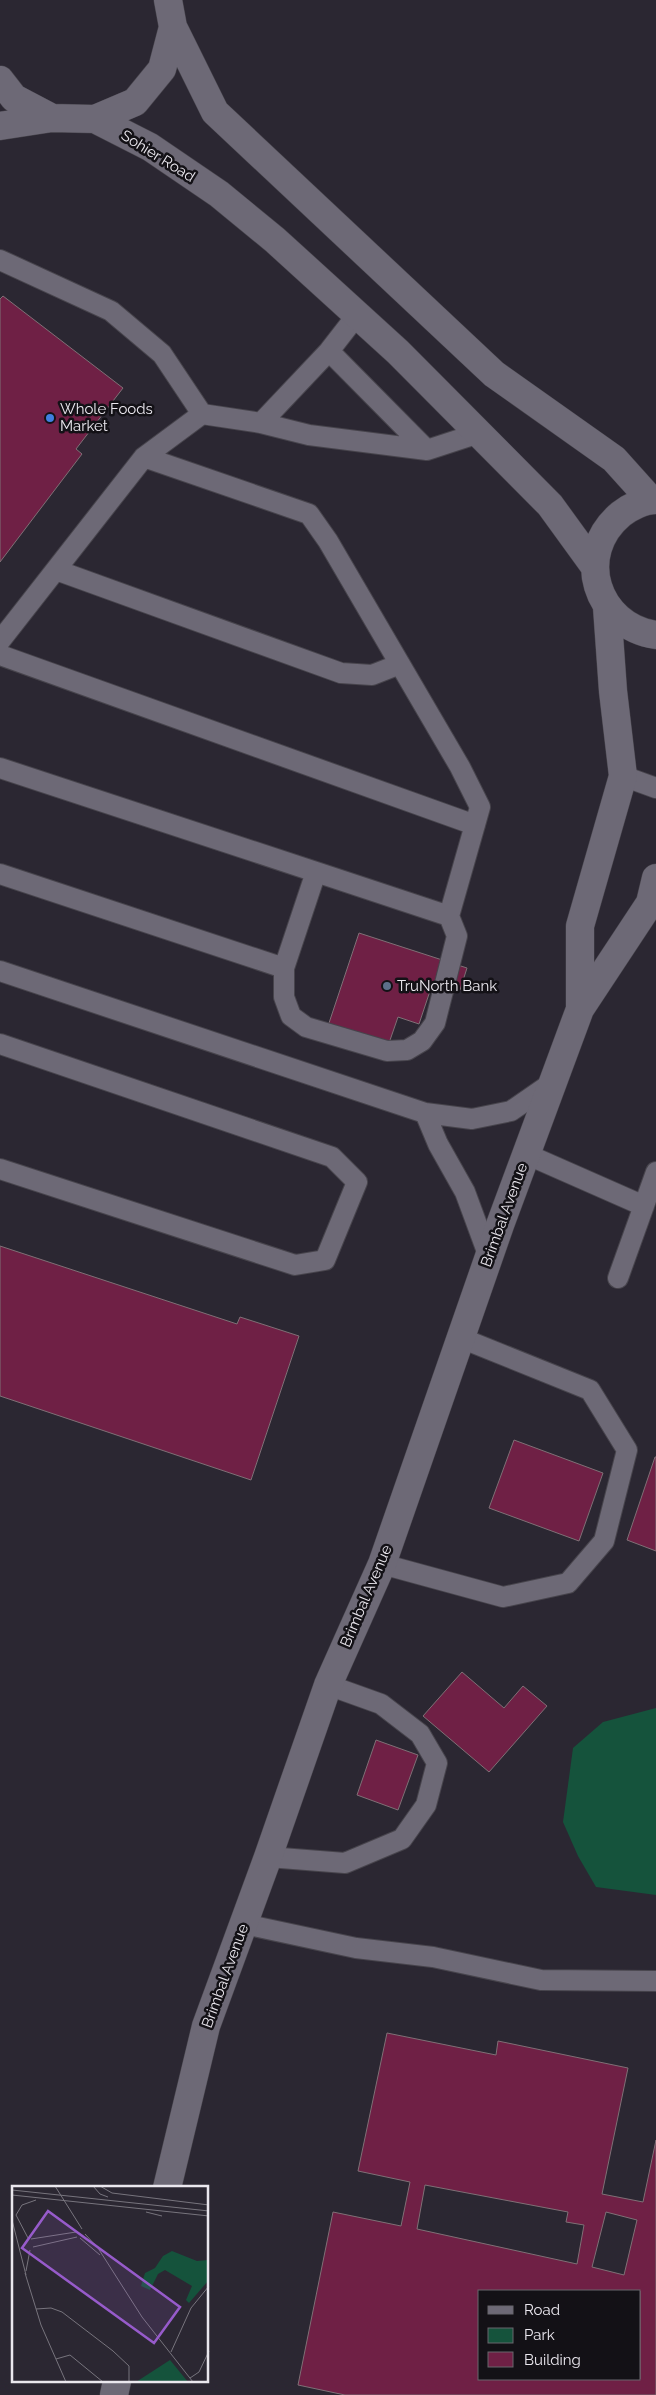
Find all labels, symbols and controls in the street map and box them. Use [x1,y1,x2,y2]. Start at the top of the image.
street label: Sohier Road [118,126,198,186]
place label: Whole Foods Market [60,400,153,435]
marker: Whole Foods Market [44,412,56,424]
place label: TruNorth Bank [397,977,497,995]
marker: TruNorth Bank [381,980,393,992]
street label: Brimbal Avenue [477,1160,531,1269]
street label: Brimbal Avenue [336,1542,396,1650]
street label: Brimbal Avenue [198,1921,252,2030]
inset map [12,2186,209,2382]
legend [478,2290,641,2380]
text: Road [524,2301,560,2319]
text: Park [524,2326,555,2344]
text: Building [524,2351,581,2369]

